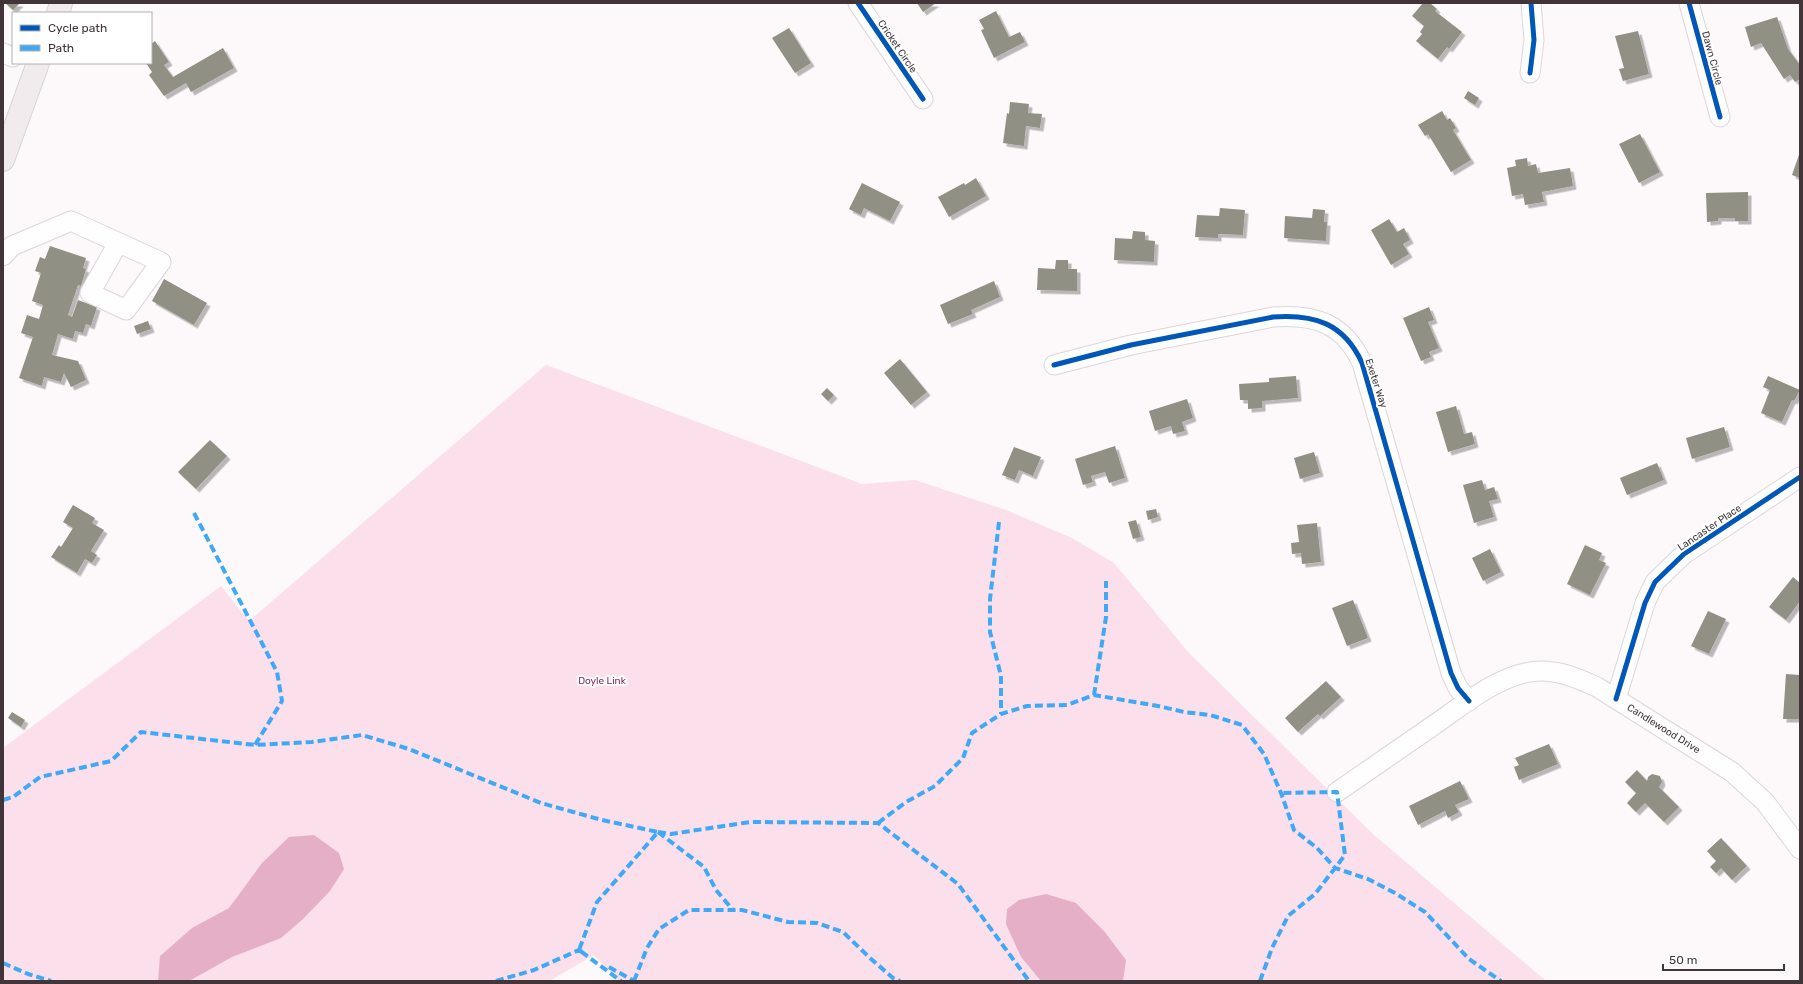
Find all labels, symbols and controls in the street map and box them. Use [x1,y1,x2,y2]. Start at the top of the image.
legend [12,12,152,64]
street label: Cricket Circle [875,18,920,76]
text: Cycle path [48,21,107,35]
street label: Dawn Circle [1699,30,1725,87]
text: Path [48,41,74,55]
street label: Exeter Way [1362,357,1390,410]
street label: Lancaster Place [1675,502,1744,554]
park label: Doyle Link [578,675,627,687]
street label: Candlewood Drive [1625,702,1703,756]
scale bar [1663,946,1784,972]
text: 50 m [1669,953,1697,967]

